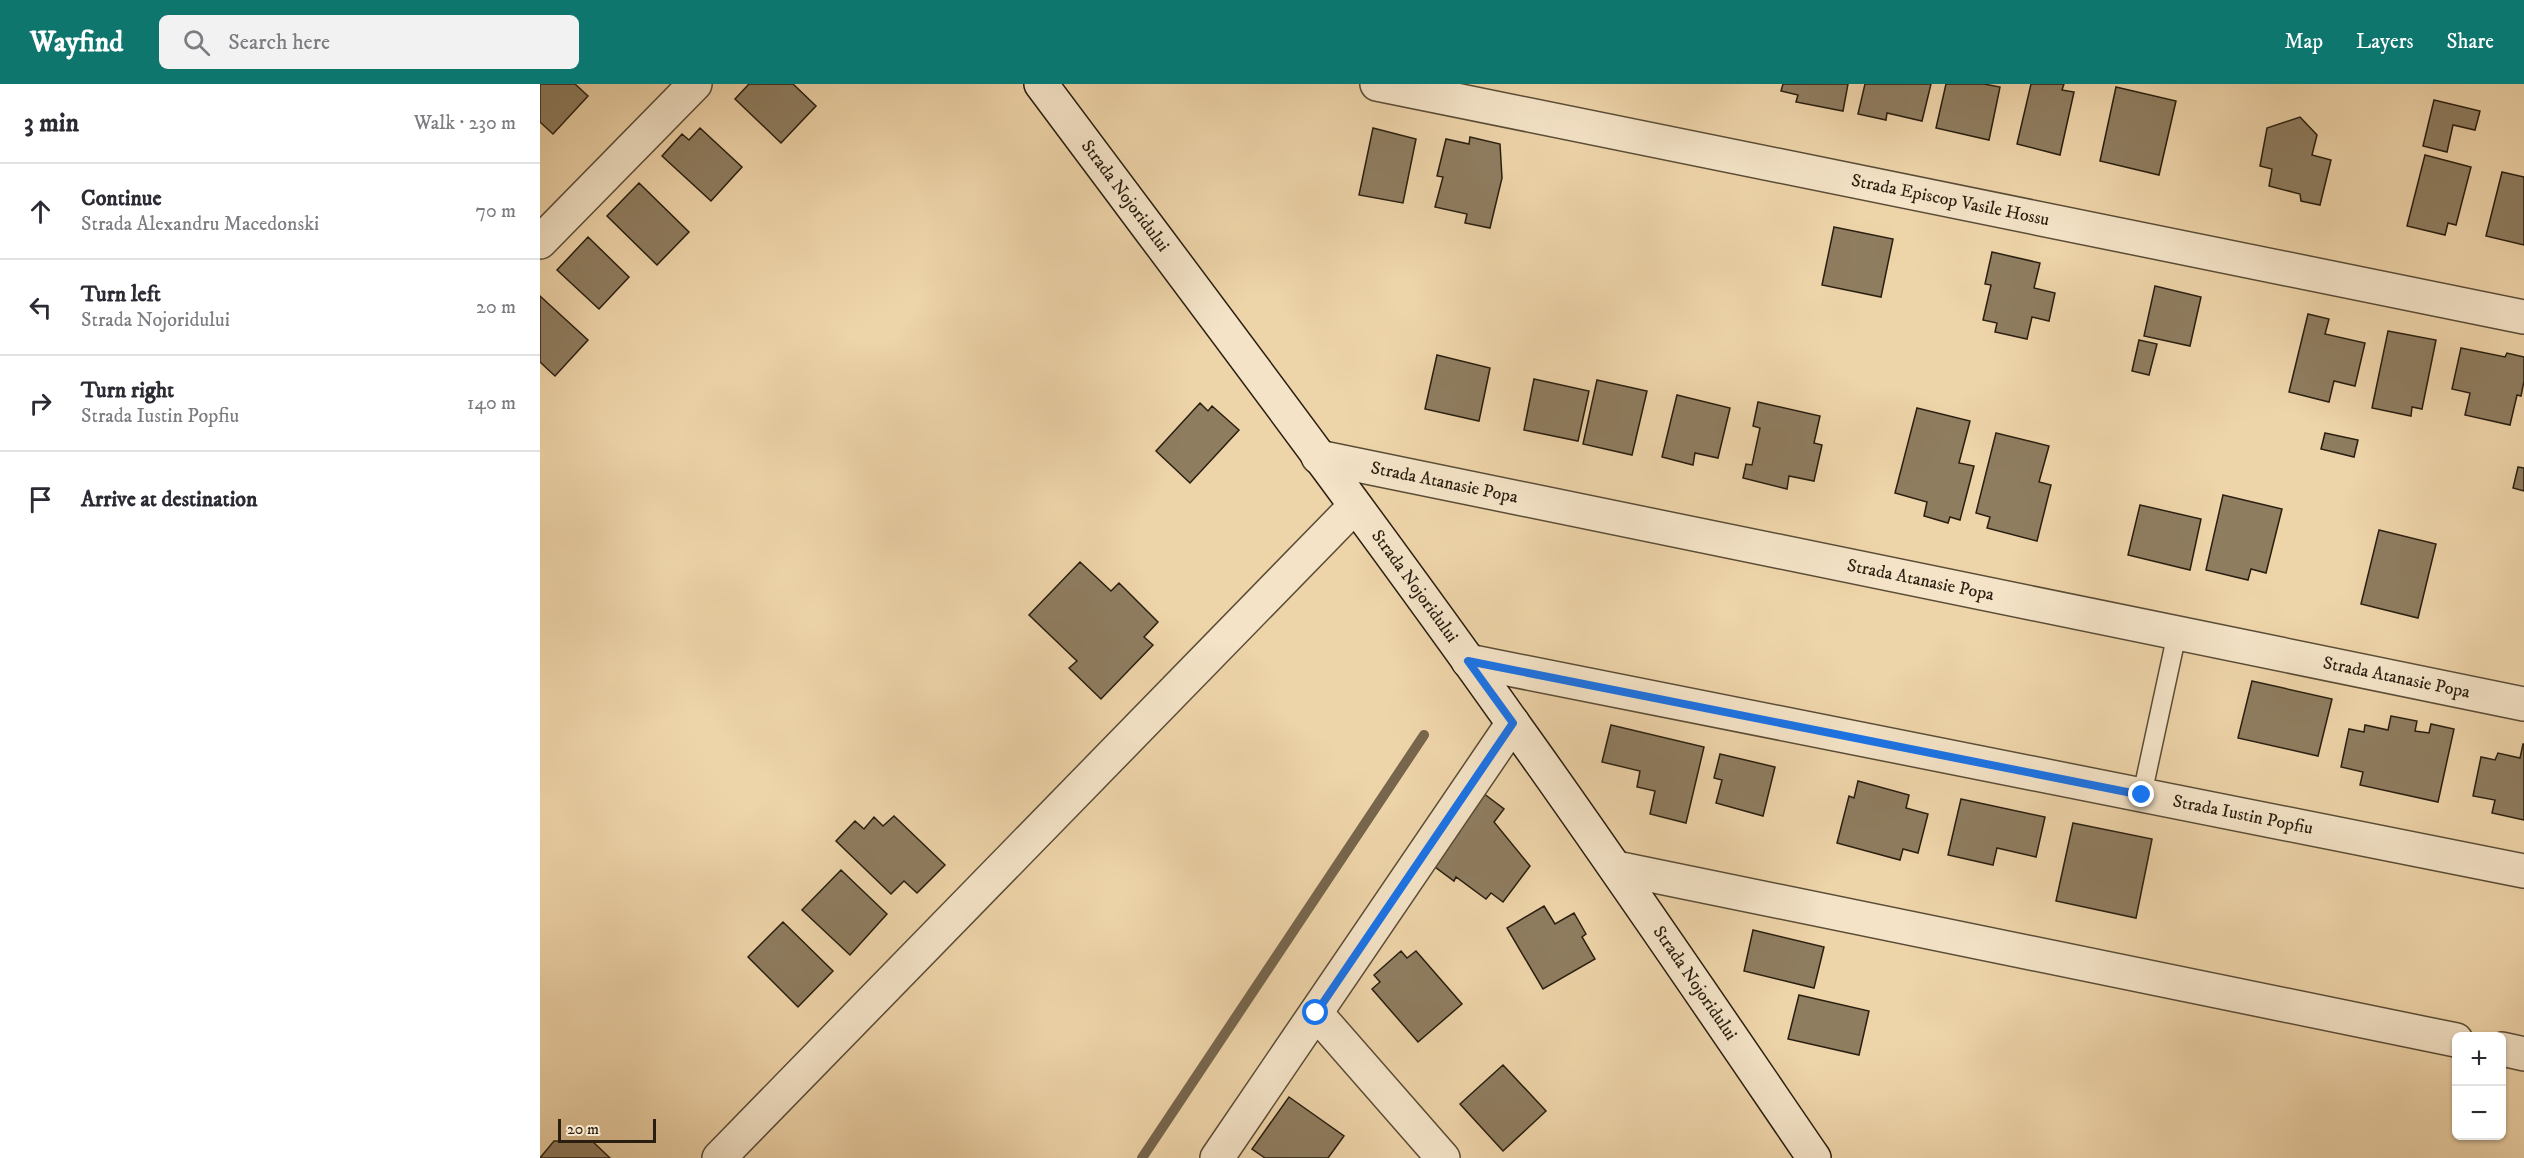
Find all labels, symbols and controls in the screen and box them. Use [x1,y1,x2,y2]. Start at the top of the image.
search box [159,15,579,69]
text: Wayfind [30,25,123,60]
icon: search [180,26,213,59]
text: Search here [228,29,330,56]
text: Map [2284,29,2323,55]
text: Layers [2356,29,2414,55]
text: Share [2447,29,2494,55]
text: 3 min [24,107,79,140]
text: Walk · 230 m [414,111,516,136]
street label: Strada Nojoridului [1076,136,1174,256]
street label: Strada Episcop Vasile Hossu [1849,170,2052,231]
text: Continue [81,185,162,212]
icon: ahead [24,195,57,228]
text: 70 m [475,199,516,224]
text: Strada Alexandru Macedonski [81,212,319,237]
text: Turn left [81,281,161,308]
icon: left [24,291,57,324]
text: 20 m [476,295,516,320]
text: Strada Nojoridului [81,308,230,333]
text: Turn right [81,377,174,404]
icon: right [24,387,57,420]
text: 140 m [467,391,516,416]
text: Strada Iustin Popfiu [81,404,239,429]
street label: Strada Atanasie Popa [1369,457,1520,509]
icon: arrive [24,483,57,516]
text: Arrive at destination [81,486,258,513]
street label: Strada Nojoridului [1366,526,1463,647]
street label: Strada Atanasie Popa [1845,555,1996,606]
street label: Strada Atanasie Popa [2321,652,2472,704]
route end [2128,781,2154,807]
street label: Strada Iustin Popfiu [2171,790,2315,840]
street label: Strada Nojoridului [1648,922,1742,1045]
route start [1302,999,1328,1025]
map controls [2452,1032,2506,1140]
button: + [2452,1032,2506,1086]
button: − [2452,1086,2506,1140]
scale bar [558,1116,656,1144]
text: 20 m [567,1119,599,1139]

